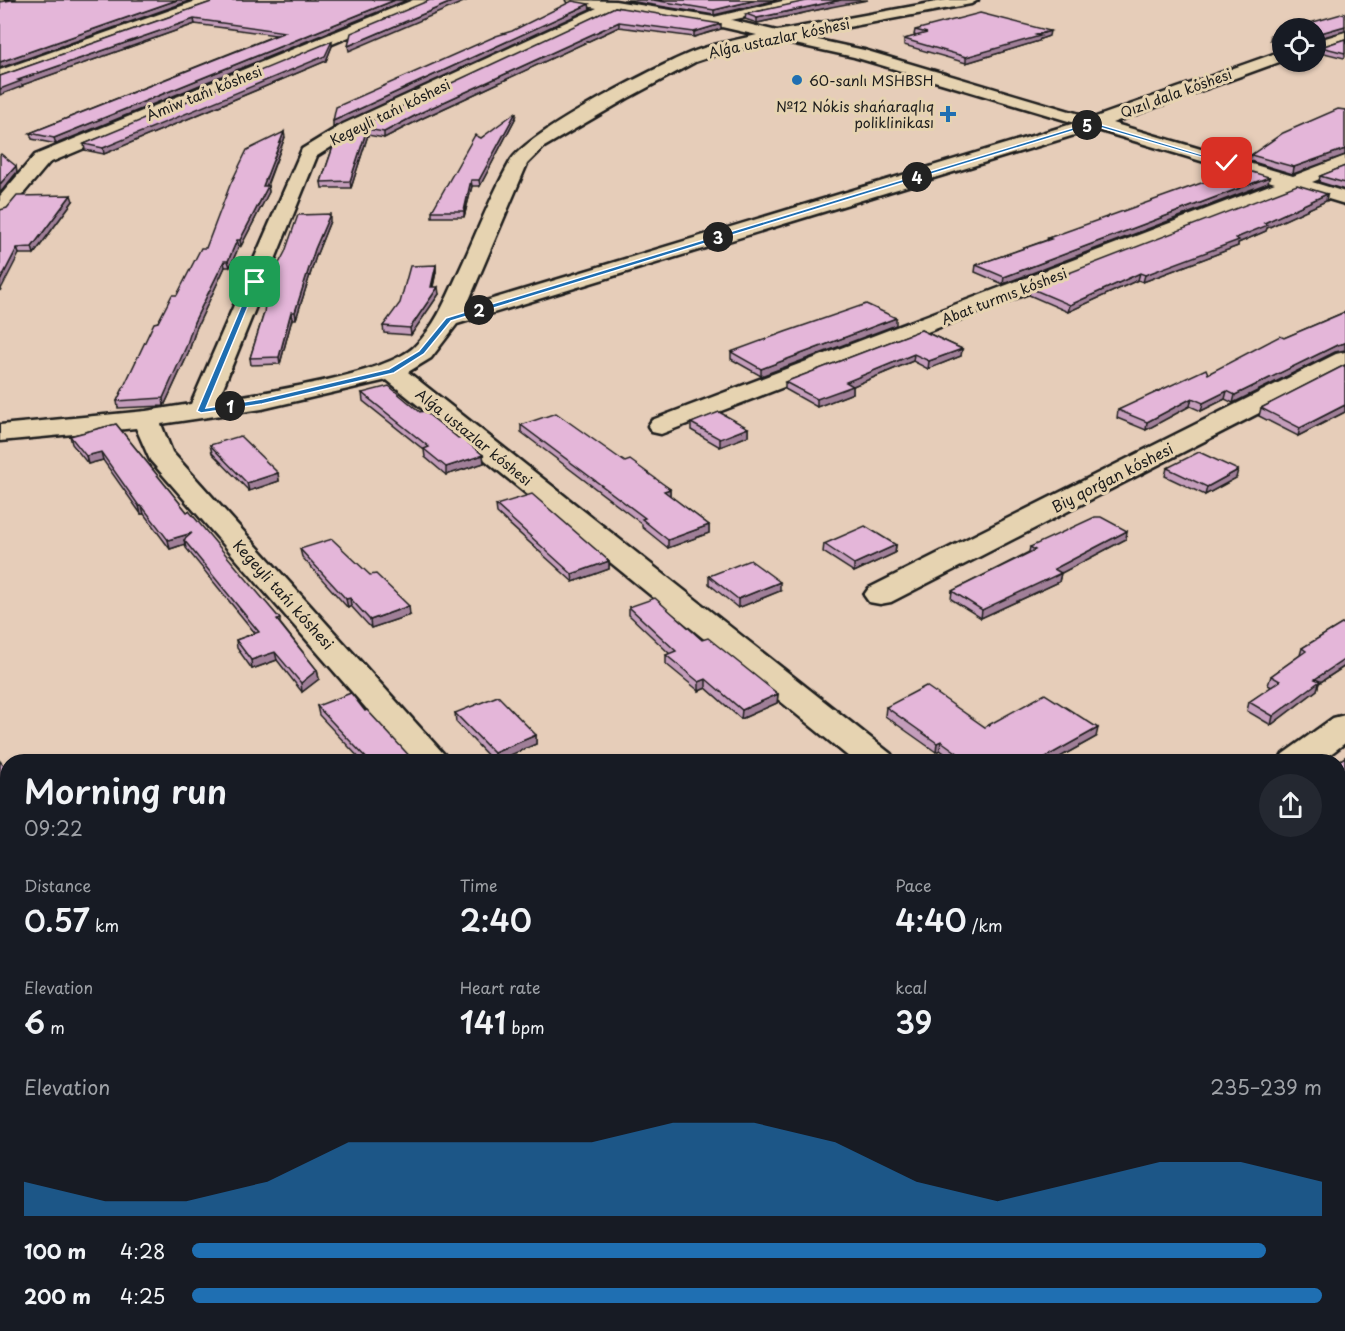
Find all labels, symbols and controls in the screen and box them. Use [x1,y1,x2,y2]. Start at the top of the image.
street label: Alǵa ustazlar kóshesi [706,13,852,63]
map controls [1272,18,1326,72]
button: locate [1272,18,1326,72]
street label: Ámiw tańı kóshesi [143,60,265,126]
street label: Qızıl dala kóshesi [1117,63,1235,123]
place label: 60-sanlı MSHBSH [809,70,934,91]
marker: 60-sanlı MSHBSH [790,73,804,87]
street label: Kegeyli tańı kóshesi [326,74,454,150]
place label: №12 Nókis shańaraqlıq poliklinikası [776,96,934,133]
marker: №12 Nókis shańaraqlıq poliklinikası [939,105,957,123]
pin: 5 [1072,110,1102,140]
text: 5 [1082,113,1092,137]
pin [1201,137,1252,188]
icon: check [1210,146,1243,179]
pin: 4 [902,162,932,192]
text: 4 [912,165,922,189]
pin: 3 [703,222,733,252]
text: 3 [713,225,723,249]
pin [229,256,280,307]
street label: Abat turmıs kóshesi [938,262,1070,330]
icon: arrive [238,265,271,298]
pin: 2 [464,295,494,325]
text: 2 [473,298,485,322]
street label: Alǵa ustazlar kóshesi [411,383,537,491]
pin: 1 [215,391,245,421]
text: 1 [226,394,234,418]
street label: Biy qorǵan kóshesi [1047,436,1177,518]
street label: Kegeyli tańı kóshesi [228,534,340,654]
text: Morning run [24,765,227,815]
button: share [1259,774,1322,837]
text: 09:22 [24,813,83,843]
text: Distance [24,873,91,897]
text: Time [460,873,497,897]
text: Pace [895,873,931,897]
text: 0.57 [24,897,90,942]
text: 2:40 [460,897,532,942]
text: 4:40 [895,897,967,942]
text: km [90,913,119,937]
text: /km [967,913,1002,937]
text: Elevation [24,975,93,999]
text: Heart rate [460,975,540,999]
text: kcal [895,975,927,999]
text: 6 [24,999,45,1044]
text: 141 [460,999,506,1044]
text: 39 [895,999,932,1044]
text: m [45,1015,65,1039]
text: bpm [506,1015,545,1039]
text: Elevation [24,1072,110,1102]
text: 235–239 m [1210,1072,1322,1102]
text: 100 m [24,1236,86,1266]
text: 4:28 [120,1236,166,1266]
text: 200 m [24,1281,91,1311]
text: 4:25 [120,1281,165,1311]

